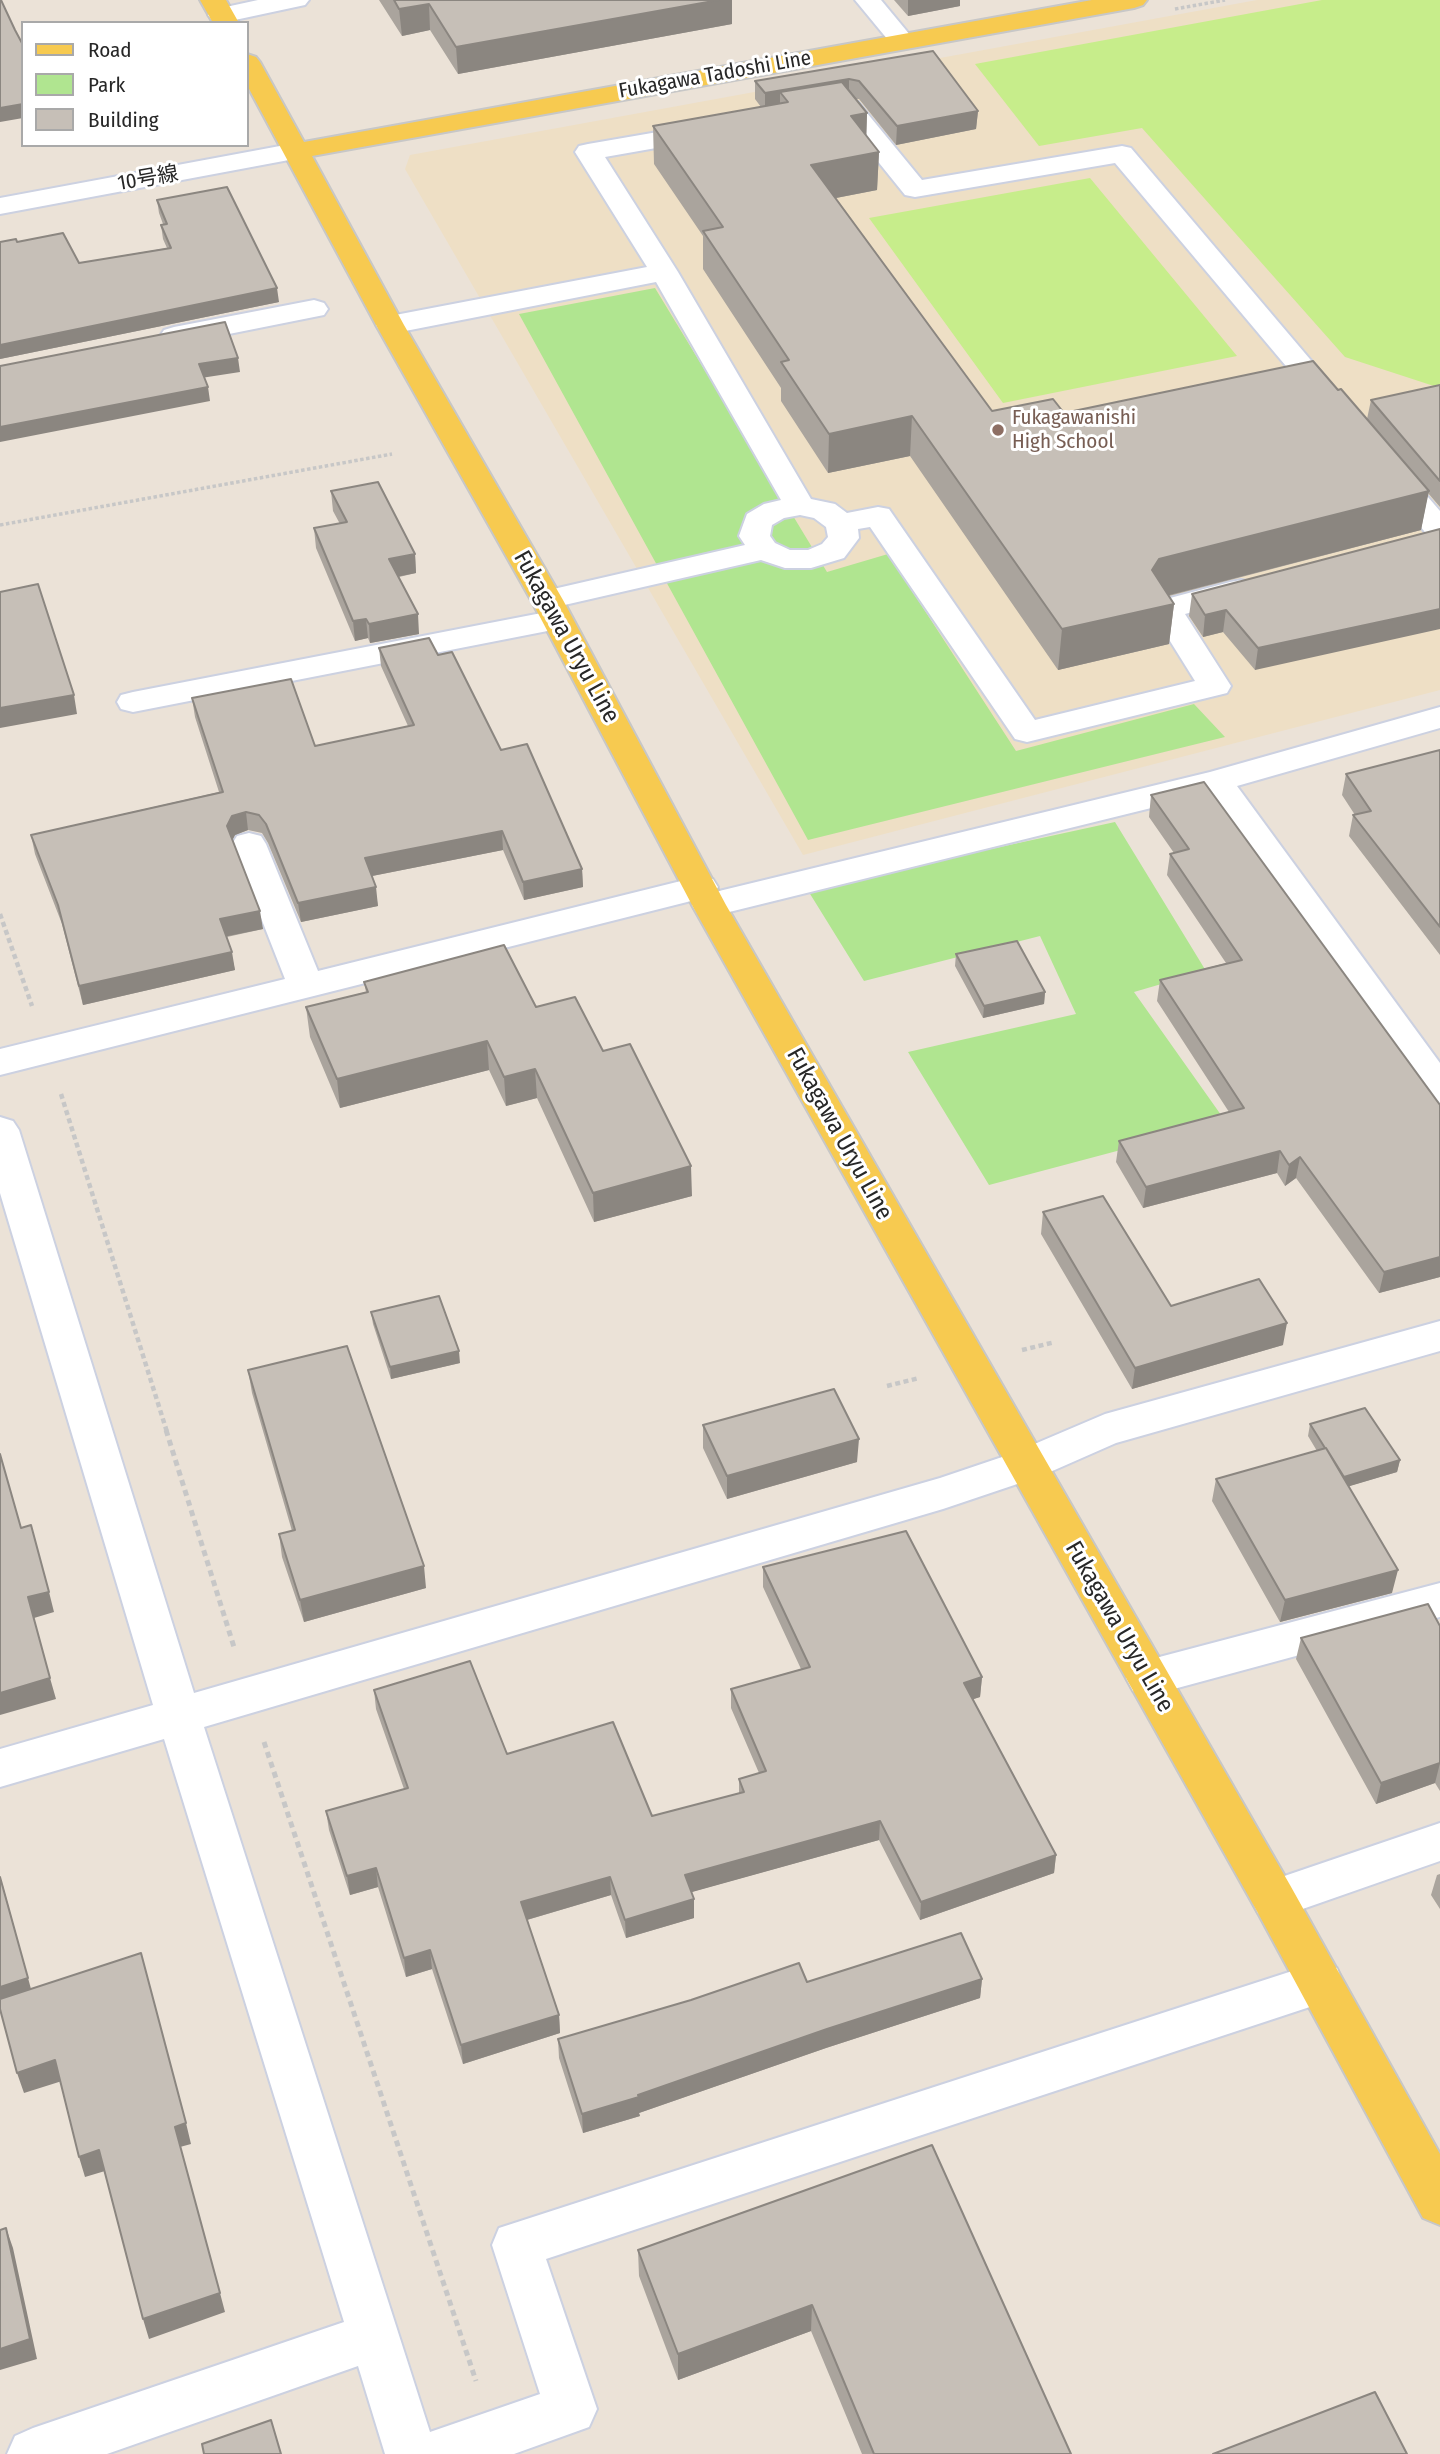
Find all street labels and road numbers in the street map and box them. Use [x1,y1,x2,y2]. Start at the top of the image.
street label: Fukagawa Tadoshi Line [617,46,813,104]
street label: 10号線 [116,161,180,197]
street label: Fukagawa Uryu Line [507,546,625,728]
street label: Fukagawa Uryu Line [780,1043,898,1225]
street label: Fukagawa Uryu Line [1058,1537,1180,1717]

